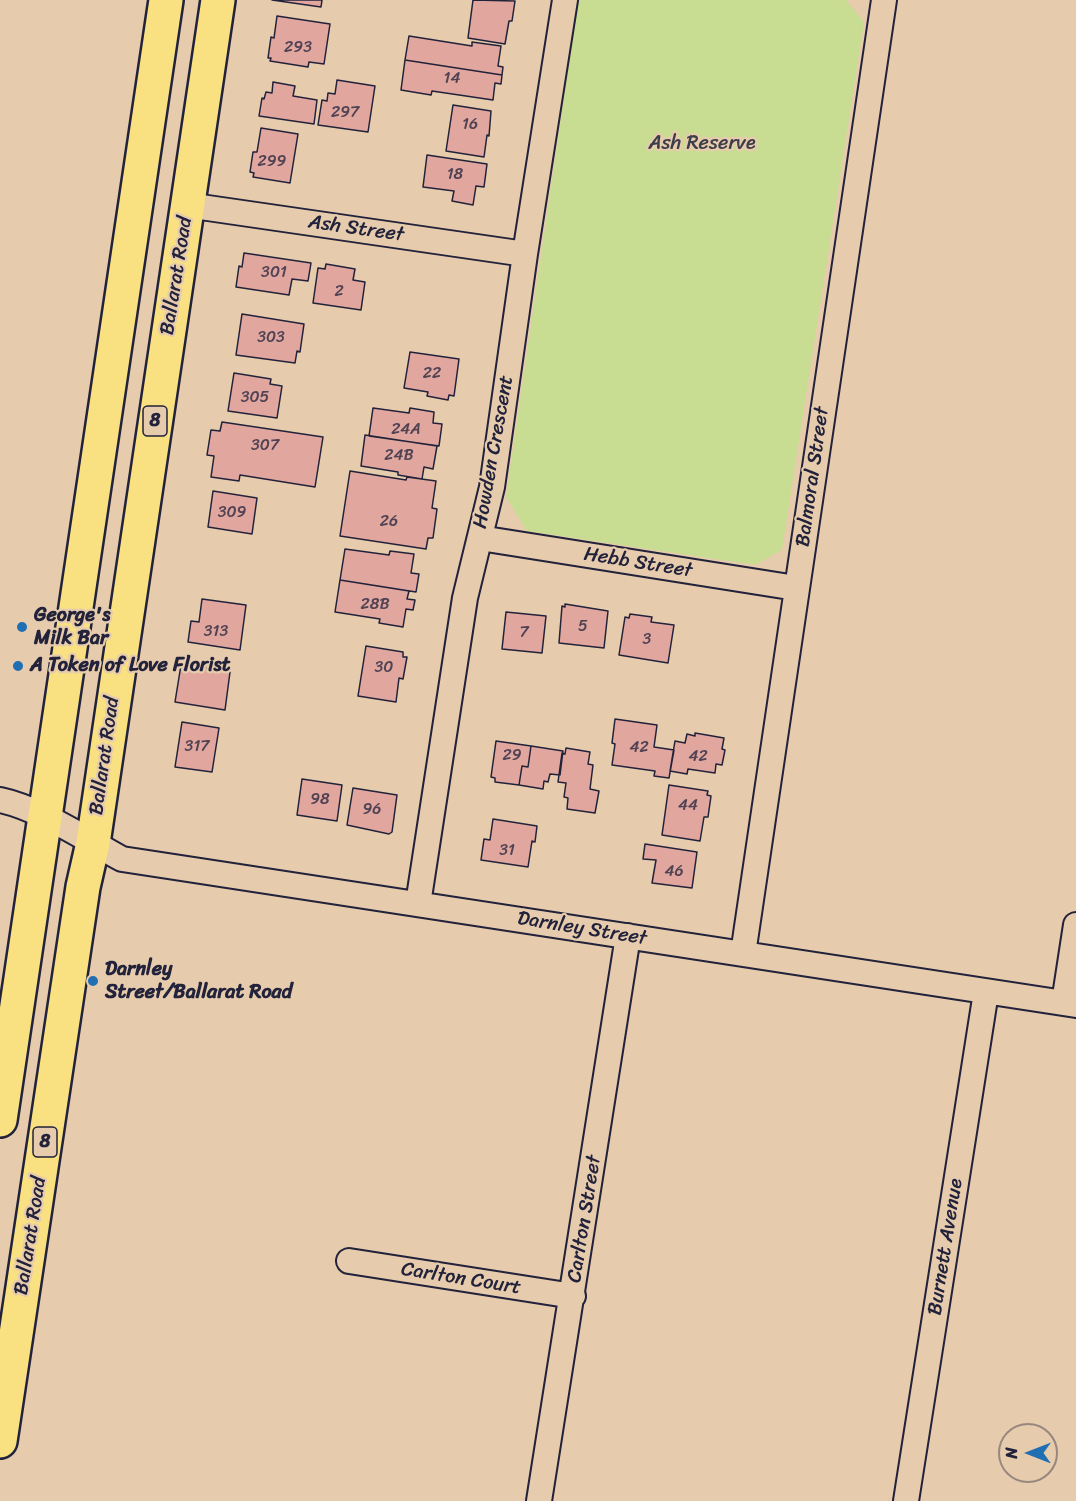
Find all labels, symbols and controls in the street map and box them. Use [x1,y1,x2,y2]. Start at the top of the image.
house number: 293 [284,38,312,58]
house number: 14 [444,69,460,89]
house number: 297 [331,103,359,123]
house number: 16 [462,115,478,135]
park label: Ash Reserve [648,132,756,156]
house number: 299 [258,152,286,172]
house number: 18 [447,165,463,185]
street label: Ash Street [307,210,405,248]
street label: Ballarat Road [156,215,198,337]
house number: 301 [261,263,287,283]
house number: 2 [334,282,344,302]
house number: 303 [257,328,285,348]
house number: 22 [423,364,441,384]
street label: Howden Crescent [469,374,519,530]
house number: 305 [241,388,269,408]
street label: Balmoral Street [791,405,835,549]
road number: 8 [143,406,167,436]
house number: 24A [391,420,421,440]
house number: 307 [251,436,279,456]
house number: 24B [384,446,414,466]
house number: 309 [218,503,246,523]
house number: 26 [380,512,398,532]
street label: Hebb Street [582,543,694,583]
house number: 28B [361,595,389,615]
place label: George's Milk Bar [34,604,111,651]
house number: 5 [578,617,588,637]
marker: George's Milk Bar [15,620,29,634]
house number: 313 [204,622,228,642]
house number: 7 [519,623,529,643]
house number: 3 [643,630,651,650]
place label: A Token of Love Florist [30,654,230,678]
house number: 30 [375,658,393,678]
marker: A Token of Love Florist [11,659,25,673]
street label: Ballarat Road [85,695,125,817]
house number: 317 [185,737,209,757]
house number: 42 [629,738,649,758]
house number: 29 [502,746,522,766]
house number: 42 [688,747,708,767]
house number: 98 [310,790,330,810]
house number: 44 [678,796,698,816]
house number: 96 [363,800,381,820]
house number: 31 [499,841,515,861]
house number: 46 [664,862,684,882]
street label: Darnley Street [516,907,648,951]
place label: Darnley Street/Ballarat Road [105,958,292,1005]
marker: Darnley Street/Ballarat Road [86,974,100,988]
road number: 8 [33,1127,57,1157]
street label: Carlton Street [563,1154,607,1284]
street label: Ballarat Road [10,1175,52,1297]
street label: Burnett Avenue [923,1177,969,1317]
street label: Carlton Court [399,1258,523,1300]
north arrow [998,1423,1058,1483]
text: N [997,1447,1026,1459]

